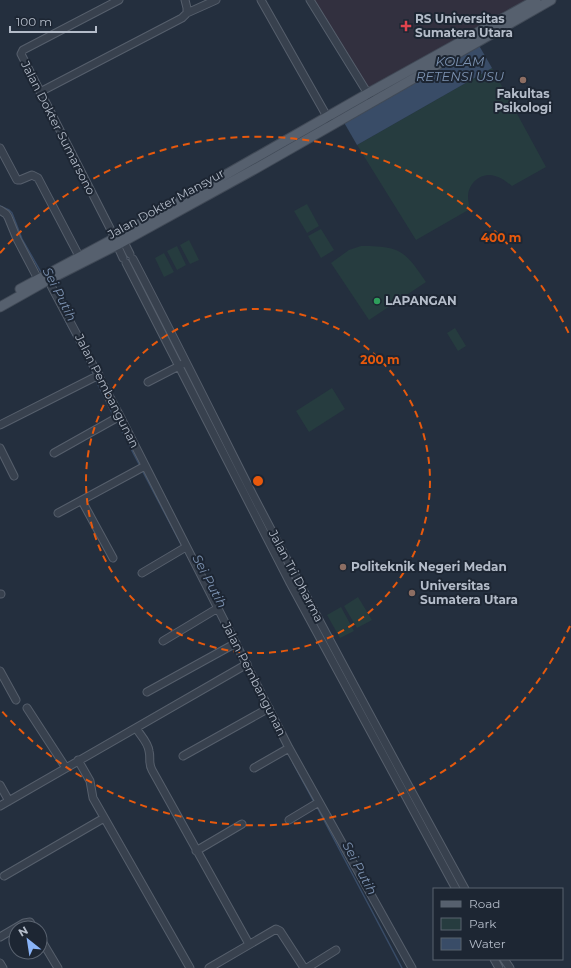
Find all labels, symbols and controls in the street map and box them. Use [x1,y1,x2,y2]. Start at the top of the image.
scale bar [10,8,96,34]
place label: RS Universitas Sumatera Utara [415,11,513,40]
text: 100 m [16,14,52,29]
marker: RS Universitas Sumatera Utara [400,20,412,32]
water label: KOLAM RETENSI USU [416,53,504,84]
street label: Jalan Dokter Sumarsono [18,57,99,197]
marker: Fakultas Psikologi [518,75,528,85]
place label: Fakultas Psikologi [494,86,552,115]
street label: Jalan Dokter Mansyur [104,165,227,242]
text: 400 m [481,230,521,245]
water label: Sei Putih [40,264,80,324]
place label: LAPANGAN [385,293,457,308]
marker: LAPANGAN [372,296,382,306]
street label: Jalan Pembangunan [72,330,143,450]
text: 200 m [360,352,400,367]
centre of rings [251,474,265,488]
street label: Jalan Tri Dharma [265,526,327,624]
water label: Sei Putih [189,551,231,611]
place label: Politeknik Negeri Medan [351,559,507,574]
marker: Politeknik Negeri Medan [338,562,348,572]
place label: Universitas Sumatera Utara [420,578,518,607]
marker: Universitas Sumatera Utara [407,588,417,598]
street label: Jalan Pembangunan [219,618,290,738]
water label: Sei Putih [339,838,381,898]
legend [433,888,563,960]
text: Road [469,896,500,911]
text: Park [469,916,497,931]
north arrow [8,920,48,960]
text: N [16,923,30,940]
text: Water [469,936,506,951]

